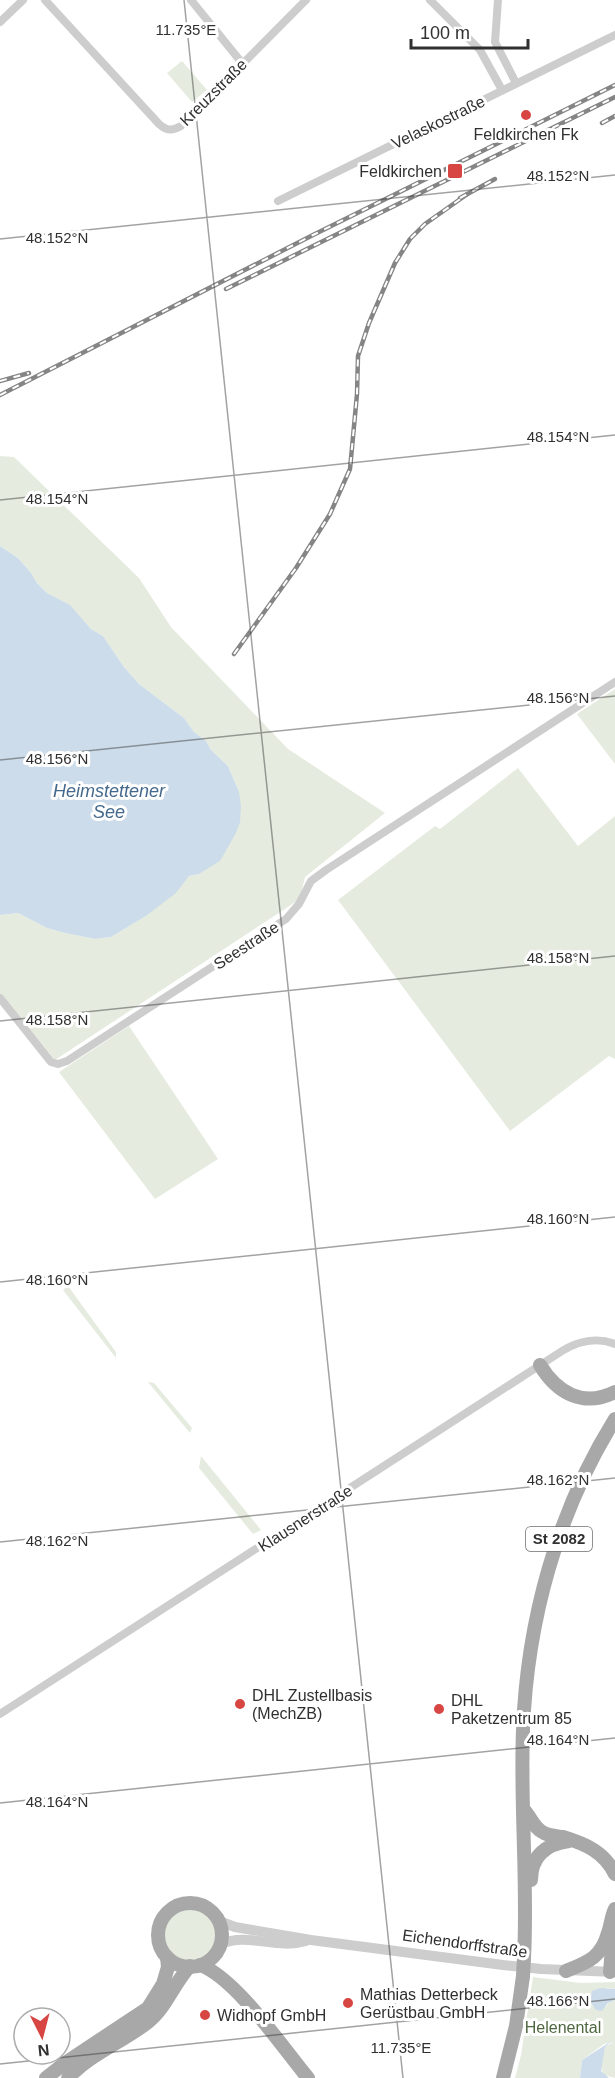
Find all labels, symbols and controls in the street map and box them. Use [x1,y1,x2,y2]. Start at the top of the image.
scale bar [411,12,528,50]
text: 11.735°E [156,21,216,38]
text: 100 m [420,23,470,43]
street label: Kreuzstraße [177,55,250,129]
street label: Velaskostraße [389,93,488,152]
marker: Feldkirchen Fk [519,108,533,122]
place label: Feldkirchen Fk [474,126,579,143]
marker: Feldkirchen [446,162,464,180]
place label: Feldkirchen [359,163,442,180]
text: 48.152°N [527,167,589,184]
text: 48.152°N [26,229,88,246]
text: 48.154°N [527,428,589,445]
text: 48.154°N [26,490,88,507]
text: 48.156°N [527,689,589,706]
text: 48.156°N [26,750,88,767]
water label: Heimstettener See [53,781,166,822]
street label: Seestraße [211,918,282,973]
text: 48.158°N [527,949,589,966]
text: 48.158°N [26,1011,88,1028]
text: 48.160°N [527,1210,589,1227]
text: 48.160°N [26,1271,88,1288]
text: 48.162°N [527,1471,589,1488]
street label: Klausnerstraße [255,1482,355,1555]
road number: St 2082 [526,1527,592,1551]
text: 48.162°N [26,1532,88,1549]
place label: DHL Zustellbasis (MechZB) [252,1687,372,1722]
place label: DHL Paketzentrum 85 [451,1692,572,1727]
marker: DHL Zustellbasis (MechZB) [233,1697,247,1711]
marker: DHL Paketzentrum 85 [432,1702,446,1716]
text: 48.164°N [527,1731,589,1748]
text: 48.164°N [26,1793,88,1810]
street label: Eichendorffstraße [401,1926,529,1961]
place label: Mathias Detterbeck Gerüstbau GmbH [360,1986,499,2021]
text: 48.166°N [527,1992,589,2009]
marker: Mathias Detterbeck Gerüstbau GmbH [341,1996,355,2010]
north arrow [12,2006,72,2066]
place label: Widhopf GmbH [217,2007,326,2024]
marker: Widhopf GmbH [198,2008,212,2022]
park label: Helenental [525,2019,601,2036]
text: 11.735°E [371,2039,431,2056]
text: N [37,2041,50,2059]

